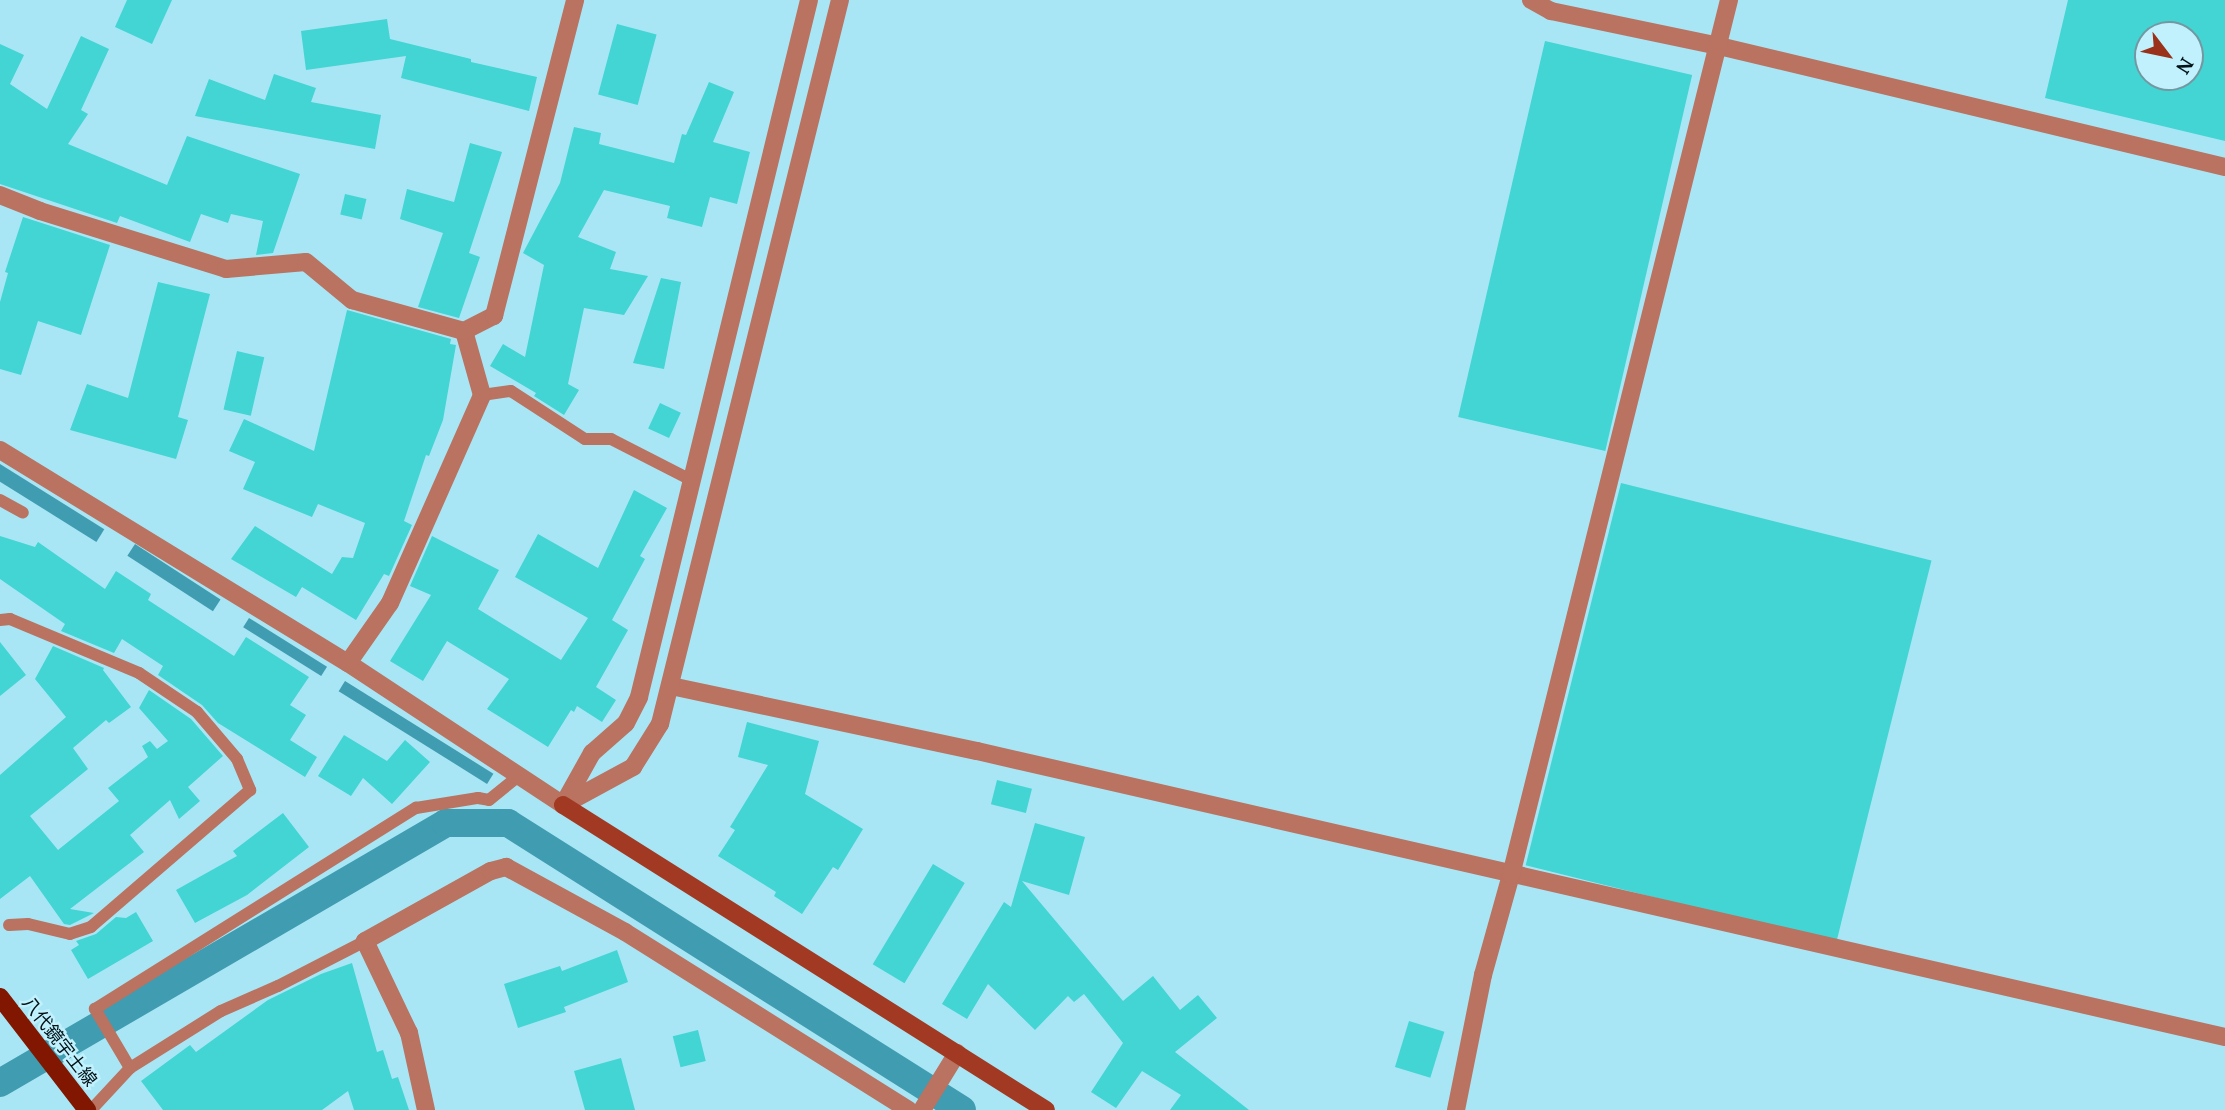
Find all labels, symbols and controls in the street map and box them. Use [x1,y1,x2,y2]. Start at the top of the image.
north arrow [2134,21,2204,91]
text: N [2171,54,2200,79]
street label: 八代鏡宇土線 [18,992,102,1090]

